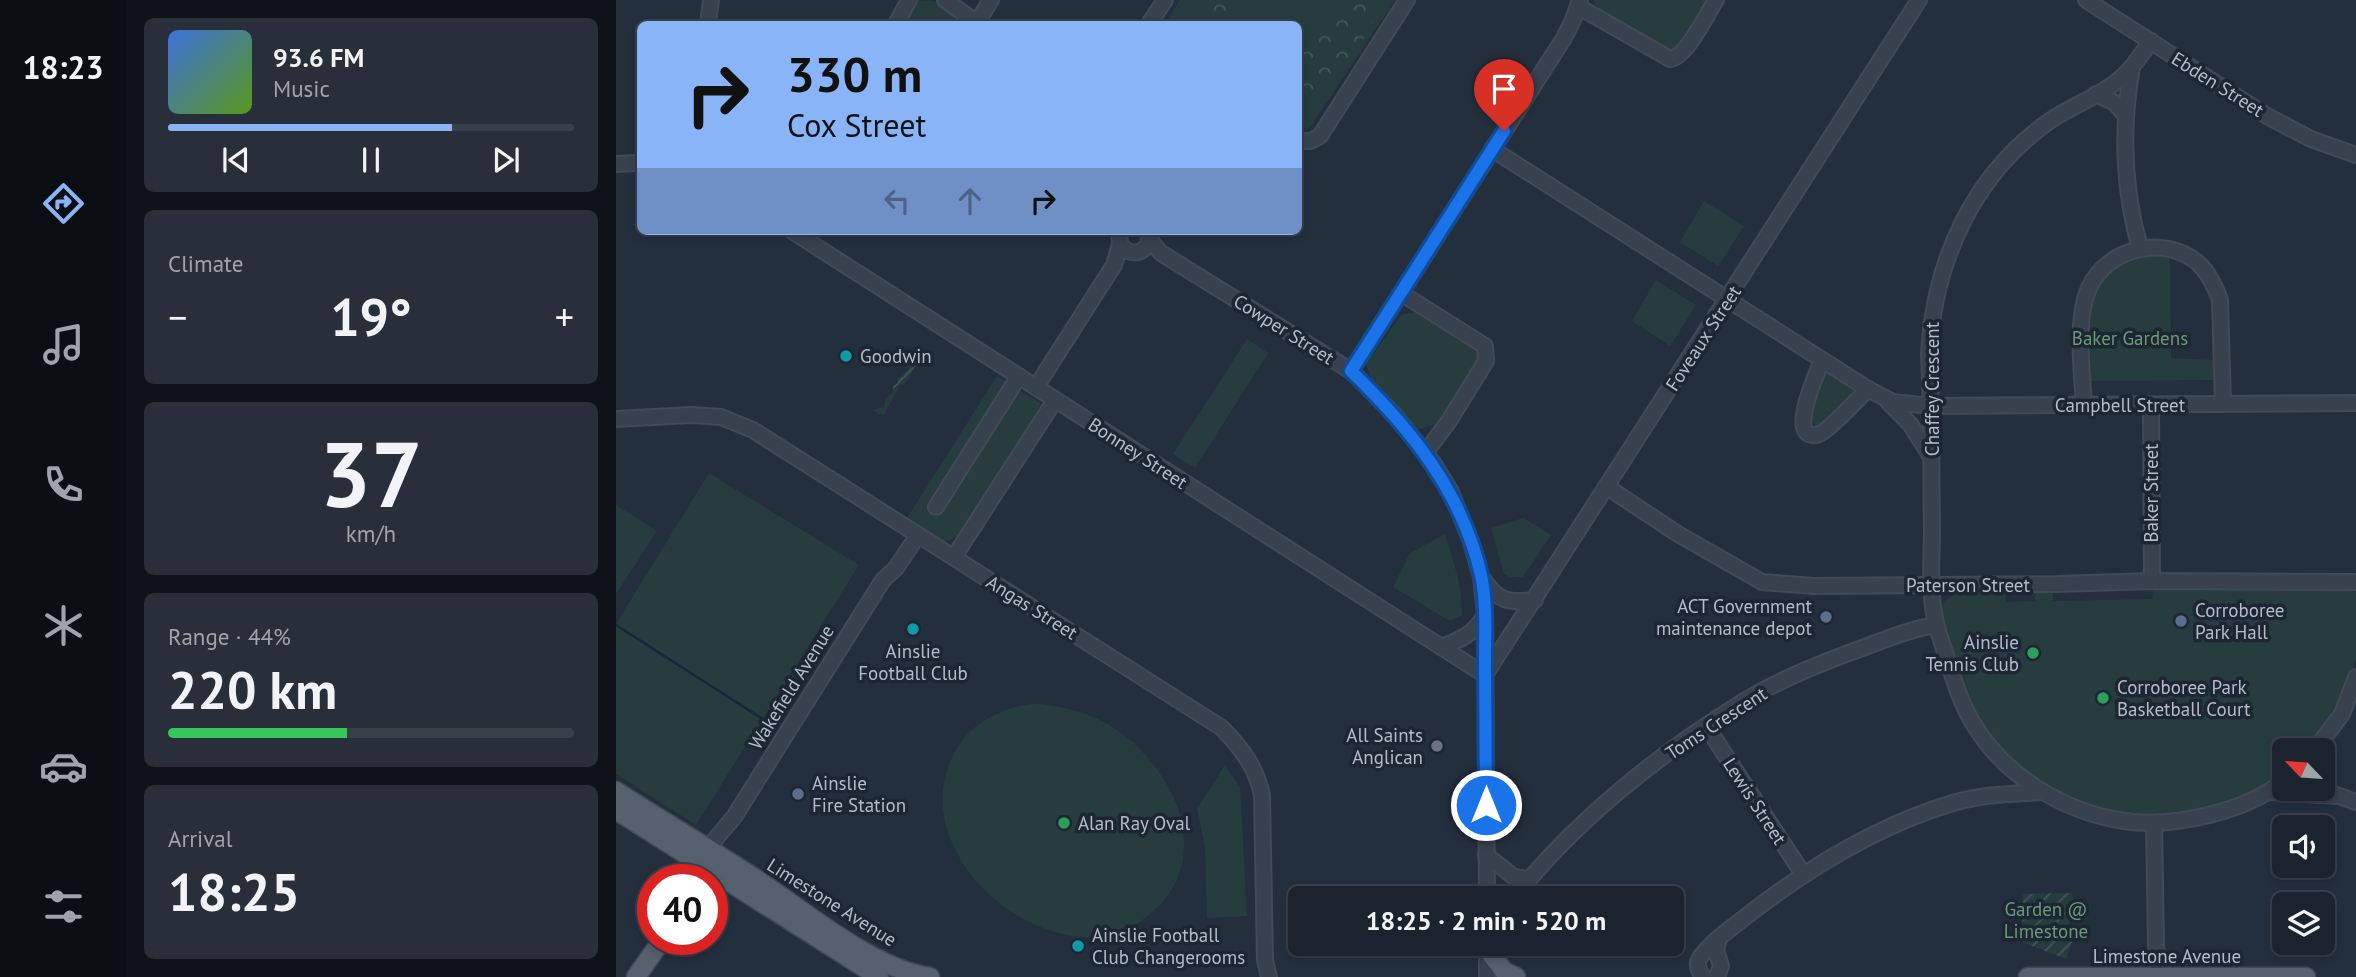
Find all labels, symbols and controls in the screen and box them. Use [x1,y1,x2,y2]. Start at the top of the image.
text: 93.6 FM [273,41,364,74]
text: 330 m [787,42,922,106]
text: 18:23 [22,46,104,88]
street label: Ebden Street [2167,46,2269,122]
icon: right [672,49,763,140]
pin [1474,59,1534,131]
icon: arrive [1485,70,1523,108]
text: Music [273,74,330,103]
text: Cox Street [787,104,926,146]
icon: previous [217,141,255,179]
icon: pause [352,141,390,179]
icon: next [487,141,525,179]
icon: directions [39,179,88,228]
icon: left [878,182,916,220]
icon: ahead [951,182,989,220]
icon: right [1024,182,1062,220]
text: Climate [168,249,243,278]
street label: Foveaux Street [1660,280,1746,395]
text: 19° [330,283,412,350]
street label: Cowper Street [1229,289,1339,370]
text: − [168,292,187,341]
text: + [555,292,574,341]
icon: music [39,320,88,369]
street label: Chaffey Crescent [1920,321,1944,456]
park label: Baker Gardens [2072,326,2188,350]
place label: Goodwin [860,344,932,368]
marker: Goodwin [838,348,854,364]
street label: Campbell Street [2055,393,2186,417]
street label: Bonney Street [1084,412,1192,494]
text: 37 [319,414,423,532]
street label: Baker Street [2139,443,2163,543]
icon: phone [39,460,88,509]
text: km/h [346,519,396,548]
street label: Angas Street [982,570,1082,645]
street label: Paterson Street [1906,573,2031,597]
place label: ACT Government maintenance depot [1656,594,1813,640]
place label: Corroboree Park Hall [2195,598,2284,644]
icon: climate [39,601,88,650]
marker: ACT Government maintenance depot [1818,609,1834,625]
marker: Corroboree Park Hall [2173,613,2189,629]
street label: Wakefield Avenue [743,620,839,754]
marker: Ainslie Football Club [905,621,921,637]
text: Range · 44% [168,622,291,651]
place label: Ainslie Tennis Club [1925,630,2019,676]
place label: Ainslie Football Club [858,639,968,685]
marker: Ainslie Tennis Club [2025,645,2041,661]
text: 220 km [168,656,337,723]
place label: Corroboree Park Basketball Court [2117,675,2251,721]
street label: Toms Crescent [1661,681,1772,765]
marker: Corroboree Park Basketball Court [2095,690,2111,706]
place label: All Saints Anglican [1346,723,1423,769]
marker: All Saints Anglican [1429,738,1445,754]
north arrow [2272,738,2334,802]
map controls [2272,738,2335,955]
icon: car [39,742,88,791]
street label: Lewis Street [1718,753,1792,849]
position arrow [1449,768,1523,842]
place label: Ainslie Fire Station [812,771,906,817]
marker: Ainslie Fire Station [790,786,806,802]
place label: Alan Ray Oval [1078,811,1191,835]
marker: Alan Ray Oval [1056,815,1072,831]
button: sound [2272,815,2335,878]
text: Arrival [168,824,232,853]
street label: Limestone Avenue [763,853,901,951]
text: 18:25 [168,858,300,925]
speed limit sign: 40 [637,864,728,955]
icon: filters [39,882,88,931]
button: layers [2272,892,2335,955]
park label: Garden @ Limestone [2004,897,2088,943]
text: 18:25 · 2 min · 520 m [1366,904,1606,937]
place label: Ainslie Football Club Changerooms [1092,923,1245,969]
marker: Ainslie Football Club Changerooms [1070,938,1086,954]
street label: Limestone Avenue [2093,944,2241,968]

